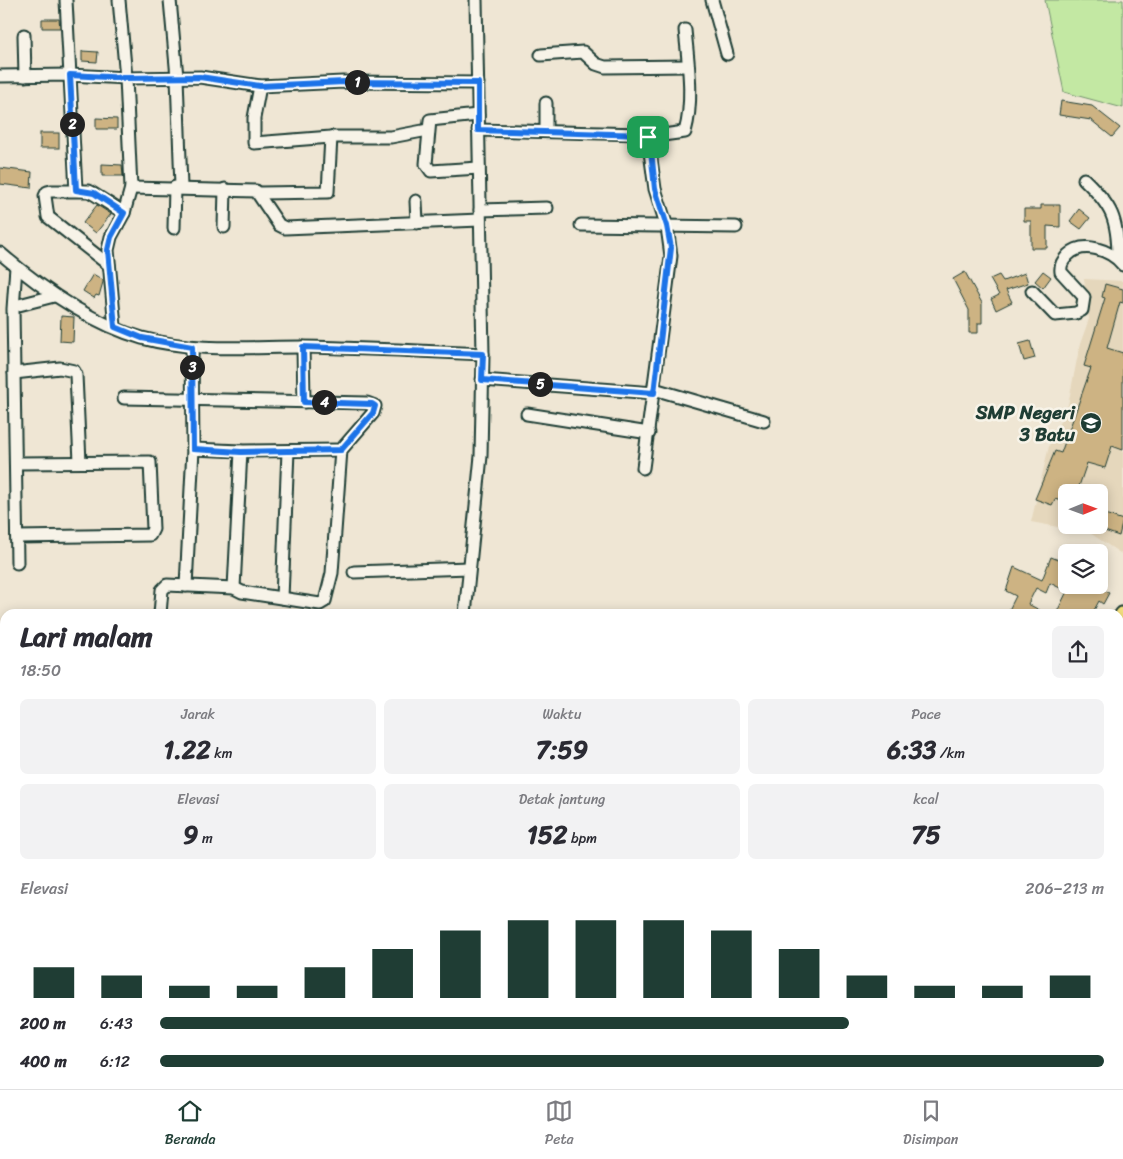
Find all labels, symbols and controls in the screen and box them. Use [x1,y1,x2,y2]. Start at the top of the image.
pin: 1 [344,70,370,94]
text: 1 [354,70,361,95]
pin: 2 [60,112,84,136]
text: 2 [68,112,77,137]
pin [627,116,669,158]
icon: arrive [634,123,662,151]
pin: 3 [180,354,204,380]
text: 3 [189,355,196,380]
pin: 5 [528,372,552,396]
text: 5 [536,372,545,397]
pin: 4 [312,390,336,414]
text: 4 [320,390,329,415]
place label: SMP Negeri 3 Batu [975,396,1076,451]
school or university icon: SMP Negeri 3 Batu [1079,411,1103,435]
north arrow [1058,484,1108,534]
map controls [1058,484,1108,594]
button: layers [1058,544,1108,594]
text: Lari malam [20,612,153,661]
button: share [1052,626,1104,678]
text: 18:50 [20,656,61,685]
text: Jarak [181,702,215,727]
text: Waktu [543,702,581,727]
text: Pace [911,702,941,727]
text: 1.22 [164,727,211,772]
text: 7:59 [536,727,588,772]
text: 6:33 [887,727,936,772]
text: km [211,741,232,766]
text: /km [936,741,965,766]
text: Elevasi [177,787,219,812]
text: Detak jantung [519,787,605,812]
text: kcal [913,787,939,812]
text: 9 [183,812,198,857]
text: 152 [527,812,567,857]
text: 75 [911,812,941,857]
text: m [198,826,213,851]
text: bpm [567,826,597,851]
text: Elevasi [20,874,68,903]
text: 206–213 m [1025,874,1104,903]
text: 200 m [20,1009,66,1038]
text: 6:43 [100,1009,133,1038]
text: 400 m [20,1047,67,1076]
text: 6:12 [100,1047,130,1076]
tab: Beranda [165,1097,215,1152]
tab: Peta [545,1097,574,1152]
tab: Disimpan [903,1097,958,1152]

